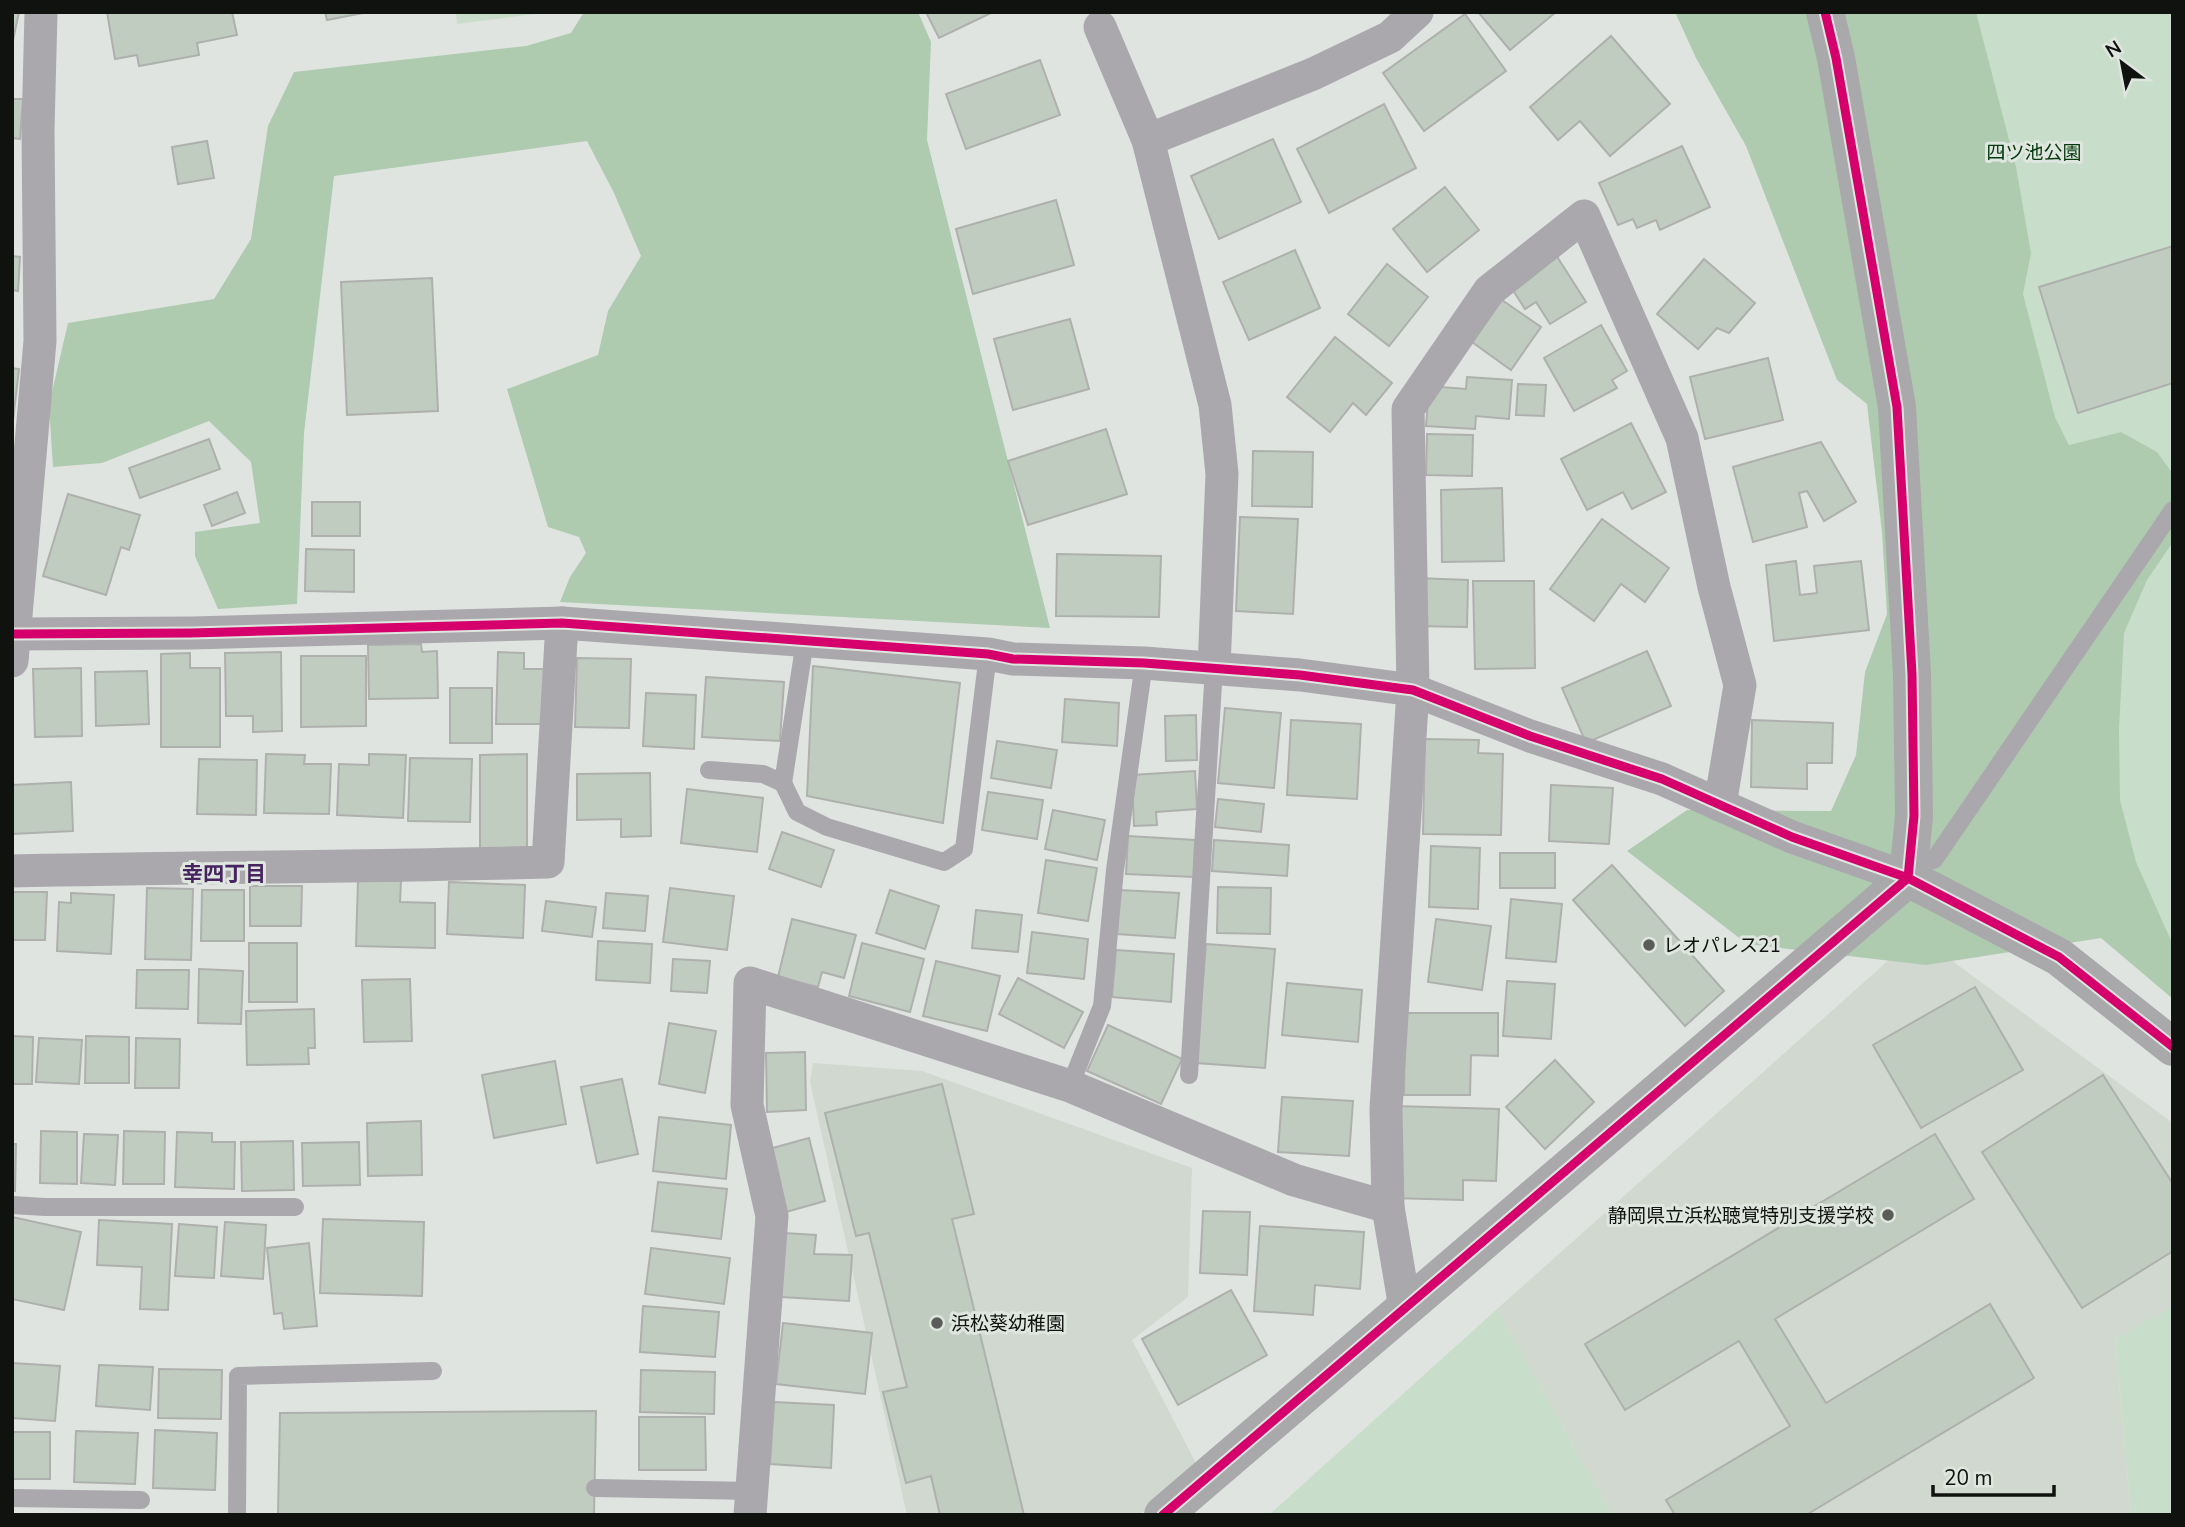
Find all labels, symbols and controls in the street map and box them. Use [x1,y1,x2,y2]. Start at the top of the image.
north arrow [2087,28,2157,98]
text: N [2101,35,2126,64]
park label: 四ツ池公園 [1986,140,2082,166]
district label: 幸四丁目 [182,860,266,888]
place label: レオパレス21 [1663,933,1781,959]
marker: レオパレス21 [1641,937,1657,953]
place label: 静岡県立浜松聴覚特別支援学校 [1608,1203,1874,1229]
marker: 静岡県立浜松聴覚特別支援学校 [1880,1207,1896,1223]
place label: 浜松葵幼稚園 [951,1311,1065,1337]
marker: 浜松葵幼稚園 [929,1315,945,1331]
scale bar [1933,1454,2054,1498]
text: 20 m [1944,1464,1993,1492]

